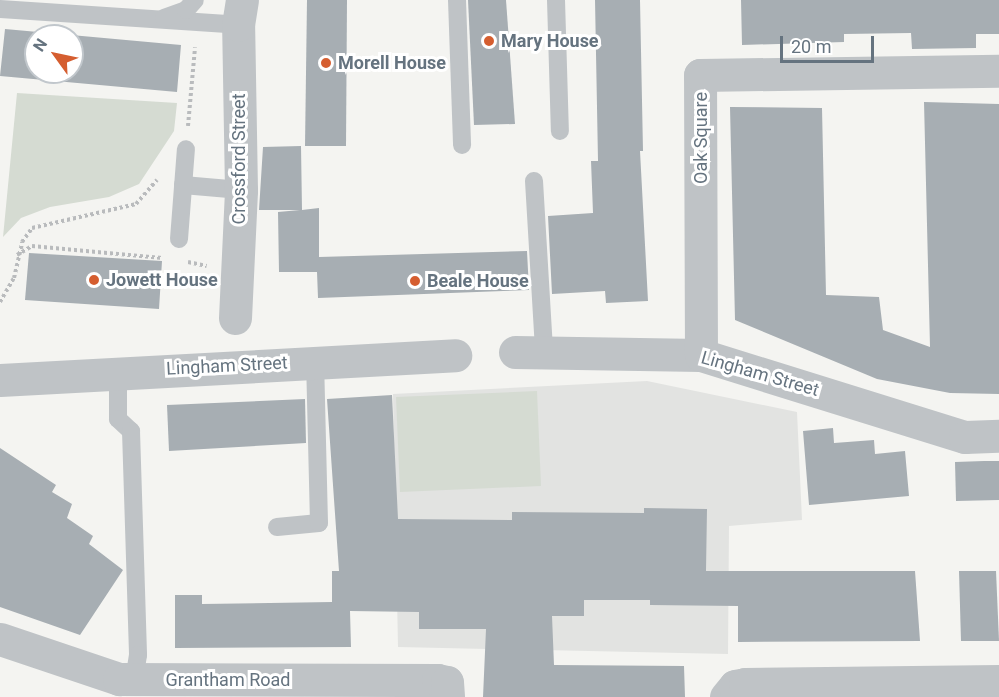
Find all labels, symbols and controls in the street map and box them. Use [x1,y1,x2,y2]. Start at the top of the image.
north arrow [24,24,84,84]
scale bar [783,24,878,62]
place label: Mary House [501,30,599,52]
marker: Mary House [482,34,496,48]
text: N [29,35,51,55]
text: 20 m [791,36,831,57]
place label: Morell House [338,52,446,74]
marker: Morell House [319,56,333,70]
street label: Oak Square [690,92,712,184]
street label: Crossford Street [228,93,250,225]
place label: Jowett House [106,269,218,291]
place label: Beale House [427,270,529,292]
marker: Jowett House [87,273,101,287]
marker: Beale House [408,274,422,288]
street label: Lingham Street [699,347,821,401]
street label: Lingham Street [166,352,288,380]
street label: Grantham Road [166,669,290,691]

